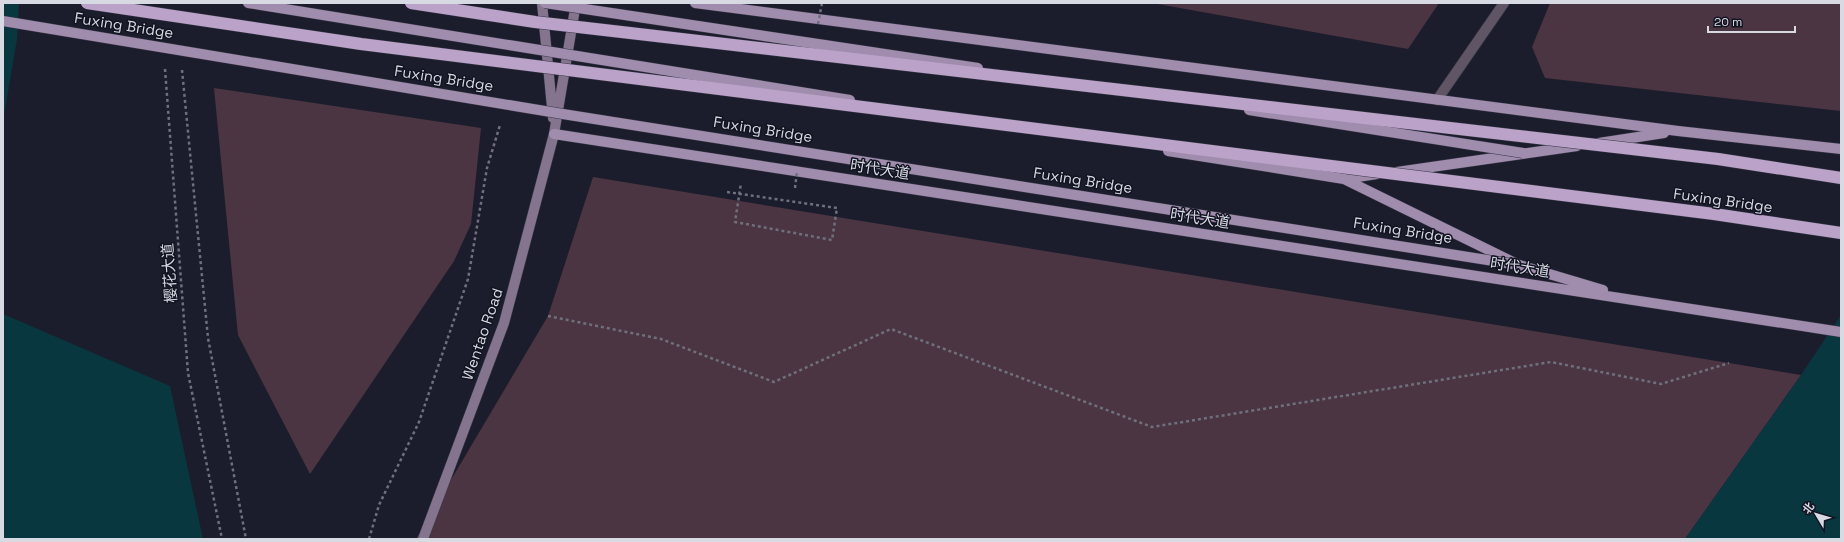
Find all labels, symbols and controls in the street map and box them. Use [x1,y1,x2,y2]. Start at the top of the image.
street label: Fuxing Bridge [73,8,175,42]
scale bar [1708,8,1795,34]
text: 20 m [1714,14,1742,30]
street label: Fuxing Bridge [393,61,495,95]
street label: Fuxing Bridge [712,112,814,146]
street label: 时代大道 [849,155,911,183]
street label: Fuxing Bridge [1032,163,1134,197]
street label: Fuxing Bridge [1672,184,1774,216]
street label: 时代大道 [1169,204,1231,232]
street label: Fuxing Bridge [1352,213,1454,247]
street label: 樱花大道 [157,242,181,304]
street label: 时代大道 [1489,253,1551,281]
street label: Wentao Road [457,286,507,382]
north arrow [1796,494,1836,534]
text: 北 [1799,499,1817,516]

